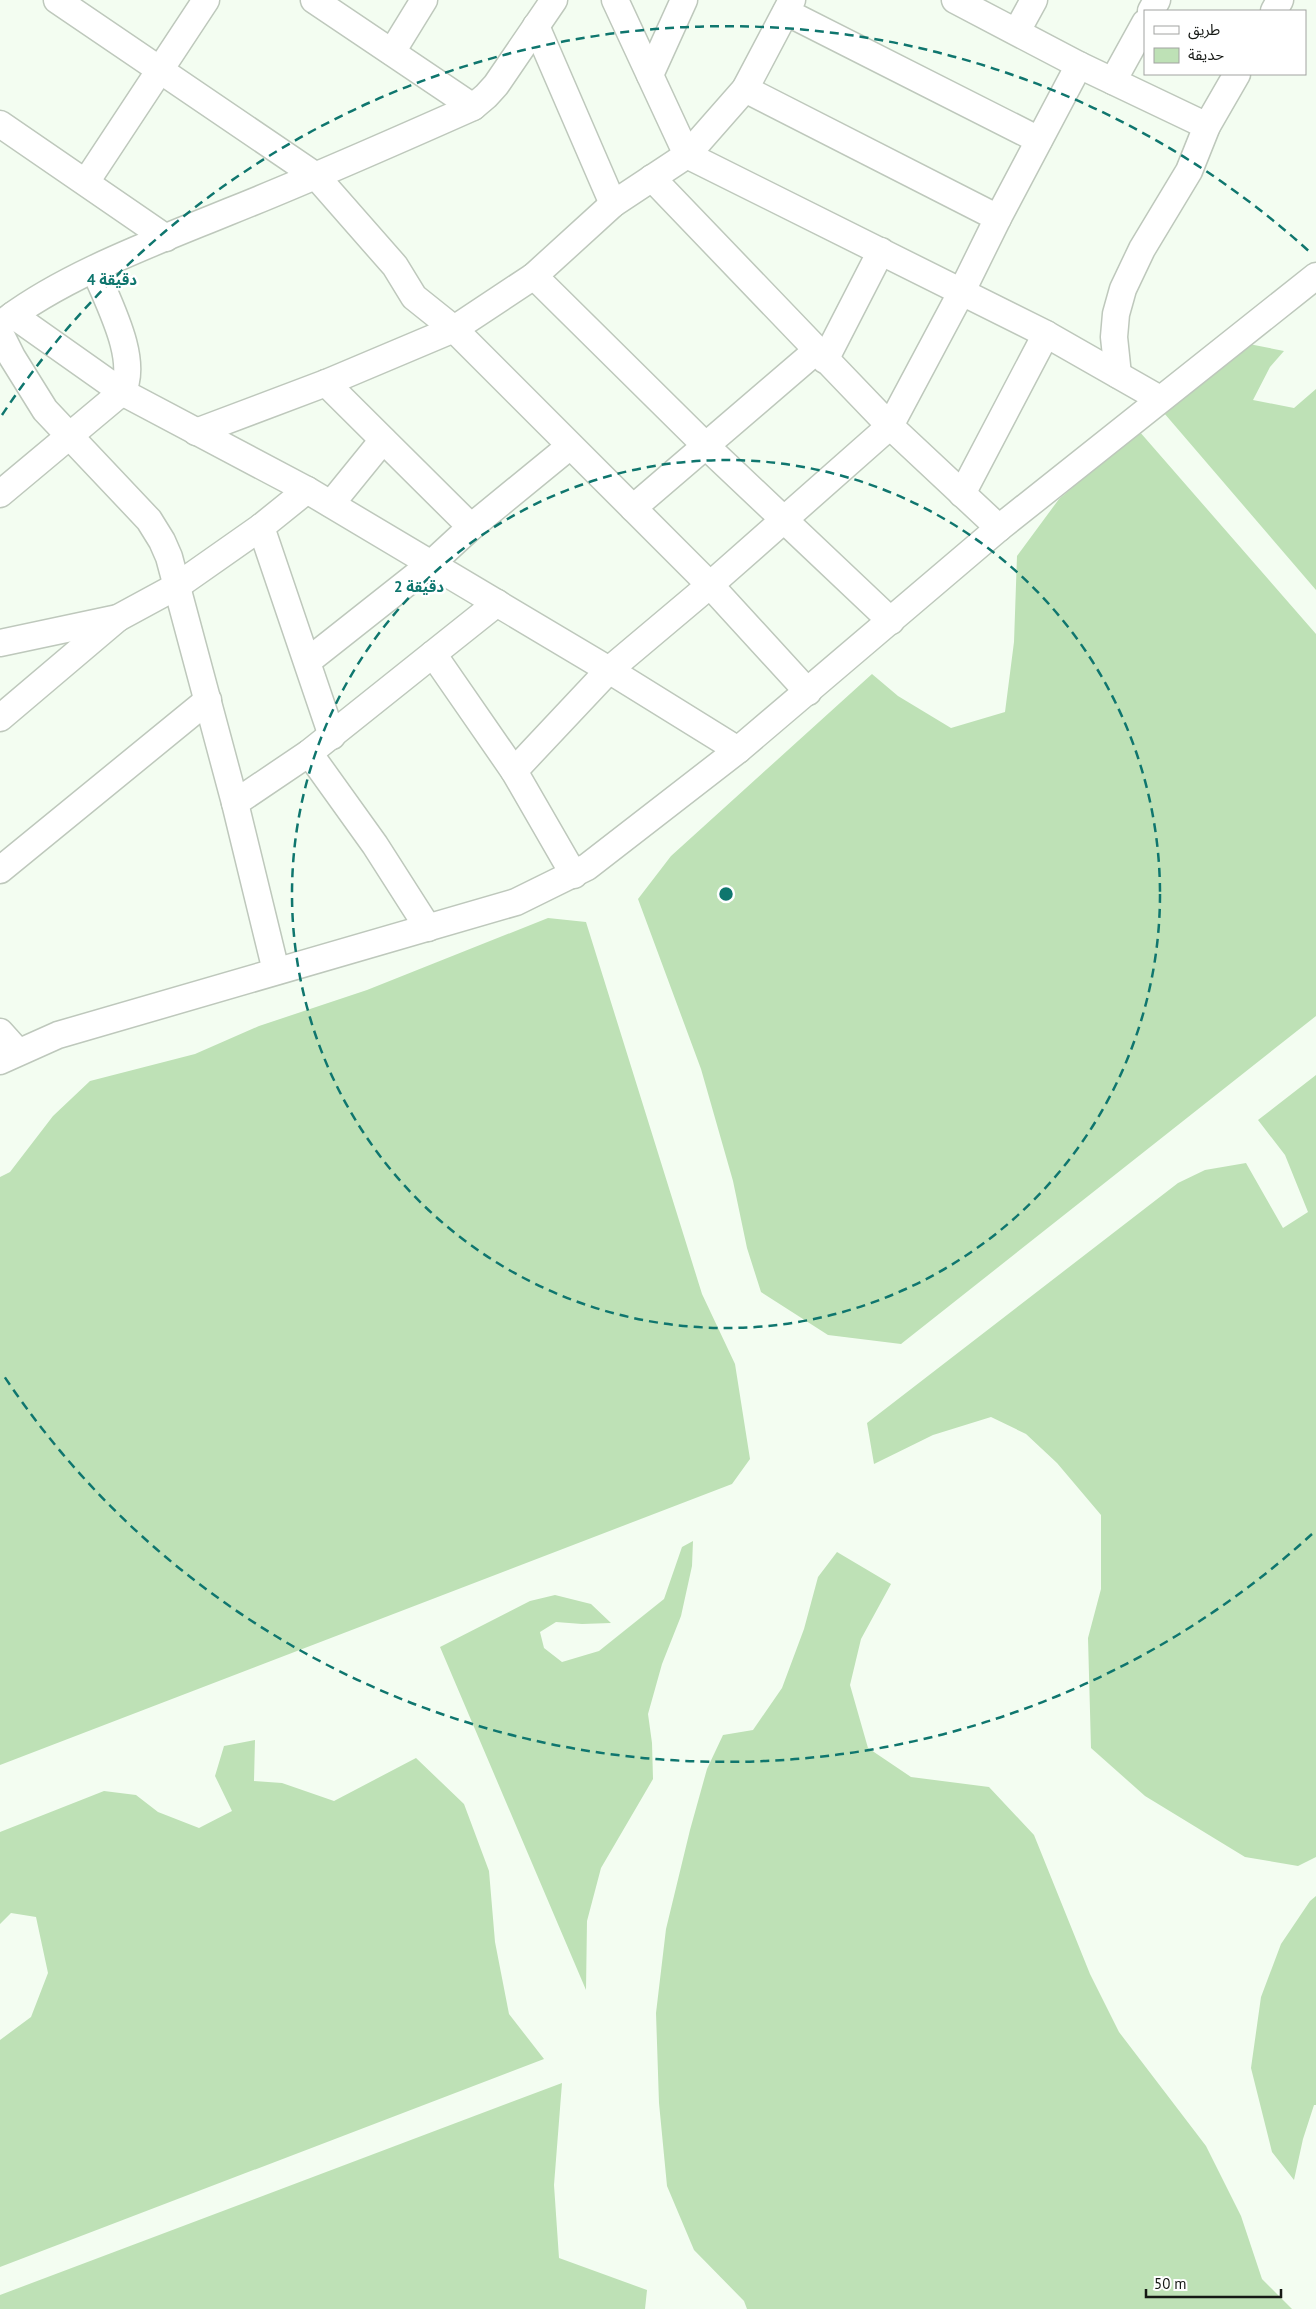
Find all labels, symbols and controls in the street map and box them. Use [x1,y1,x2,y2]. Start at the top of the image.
legend [1144,10,1306,75]
text: طريق [1188,20,1220,40]
text: حديقة [1188,45,1224,64]
text: 4 دقيقة [87,270,137,289]
text: 2 دقيقة [394,577,444,596]
centre of rings [717,885,735,903]
scale bar [1146,2266,1281,2298]
text: 50 m [1154,2274,1187,2293]

